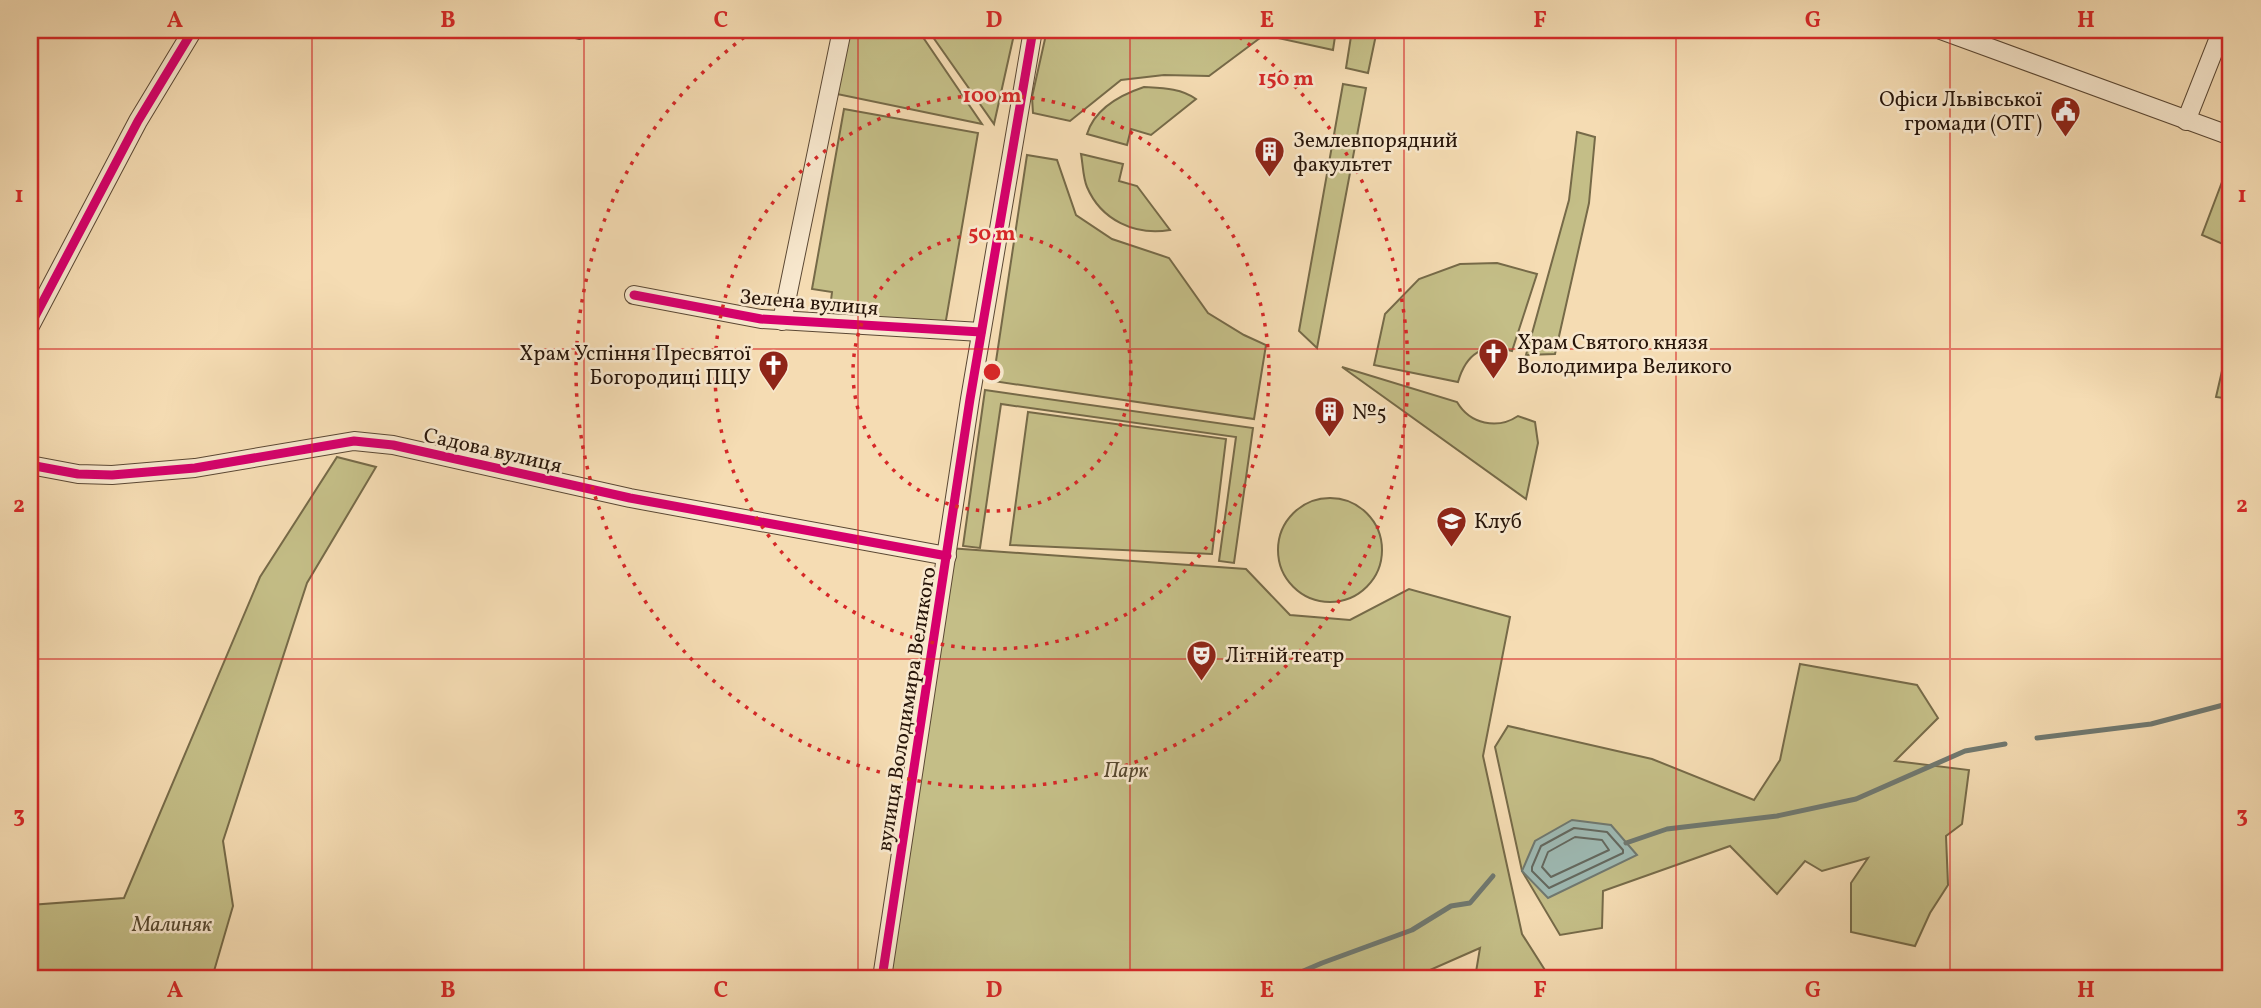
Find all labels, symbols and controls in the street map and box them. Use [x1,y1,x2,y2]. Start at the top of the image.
text: A [167,5,183,37]
text: B [440,5,456,37]
text: C [714,5,728,37]
text: D [986,5,1003,37]
text: E [1260,5,1274,37]
text: F [1533,5,1547,37]
text: G [1805,5,1821,37]
text: H [2077,5,2095,37]
text: 150 m [1258,65,1314,94]
text: 100 m [962,82,1022,111]
place label: Офіси Львівської громади (ОТГ) [1879,86,2042,139]
public building icon: Офіси Львівської громади (ОТГ) [2048,94,2082,138]
place label: Землевпорядний факультет [1293,127,1458,180]
building icon: Землевпорядний факультет [1253,135,1287,179]
text: 1 [14,180,24,212]
text: 1 [2237,180,2247,212]
text: 50 m [968,220,1016,249]
street label: Зелена вулиця [738,283,880,324]
place label: Храм Святого князя Володимира Великого [1517,329,1732,382]
church icon: Храм Святого князя Володимира Великого [1477,337,1511,381]
place label: Храм Успіння Пресвятої Богородиці ПЦУ [519,340,751,393]
church icon: Храм Успіння Пресвятої Богородиці ПЦУ [757,348,791,392]
centre of rings [980,360,1004,384]
building icon: №5 [1312,395,1346,439]
place label: №5 [1352,399,1387,428]
street label: Садова вулиця [421,421,565,481]
text: 2 [13,490,25,522]
text: 2 [2236,490,2248,522]
school or university icon: Клуб [1434,504,1468,548]
place label: Клуб [1474,508,1522,537]
street label: вулиця Володимира Великого [871,565,944,854]
theatre icon: Літній театр [1185,638,1219,682]
place label: Літній театр [1225,642,1344,671]
park label: Парк [1104,757,1149,786]
text: 3 [13,800,25,832]
text: 3 [2236,800,2248,832]
park label: Малиняк [131,911,213,940]
text: A [167,975,183,1007]
text: B [440,975,456,1007]
text: C [714,975,728,1007]
text: D [986,975,1003,1007]
text: E [1260,975,1274,1007]
text: F [1533,975,1547,1007]
text: G [1805,975,1821,1007]
text: H [2077,975,2095,1007]

